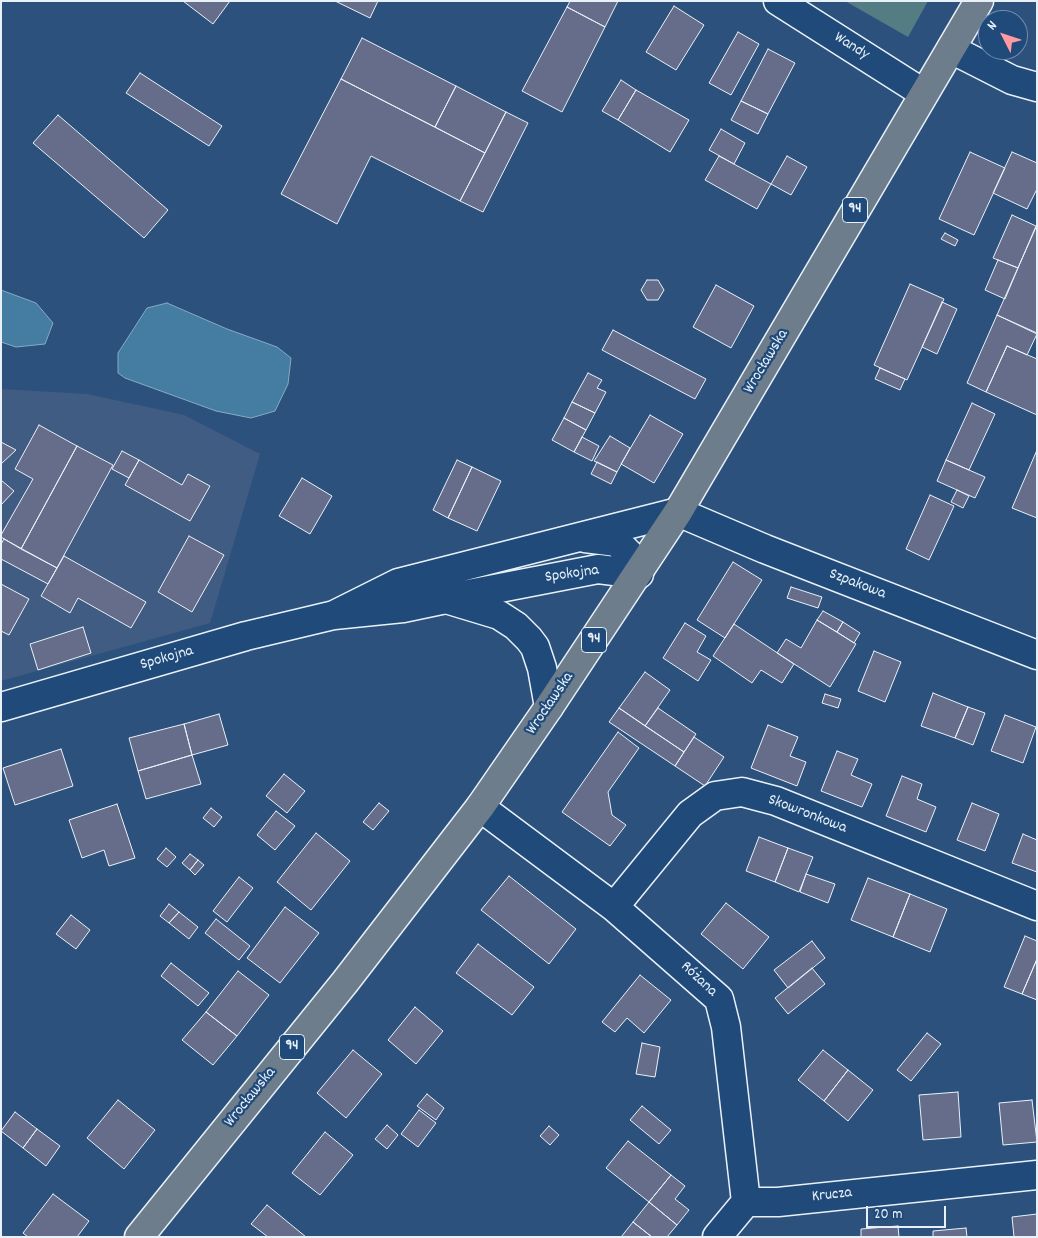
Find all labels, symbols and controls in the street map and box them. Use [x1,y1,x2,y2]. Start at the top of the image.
north arrow [978,10,1028,60]
text: N [983,17,1002,35]
street label: Wandy [830,29,872,65]
road number: 94 [842,198,868,222]
street label: Wrocławska [740,326,794,398]
street label: Spokojna [544,562,600,588]
street label: Szpakowa [826,565,888,605]
road number: 94 [582,628,606,652]
street label: Spokojna [138,642,196,676]
street label: Wrocławska [523,669,579,739]
street label: Skowronkowa [765,791,849,839]
street label: Różana [676,958,720,1002]
road number: 94 [280,1034,304,1060]
street label: Wrocławska [221,1064,281,1132]
street label: Krucza [811,1184,853,1208]
scale bar [868,1196,948,1228]
text: 20 m [874,1204,902,1226]

